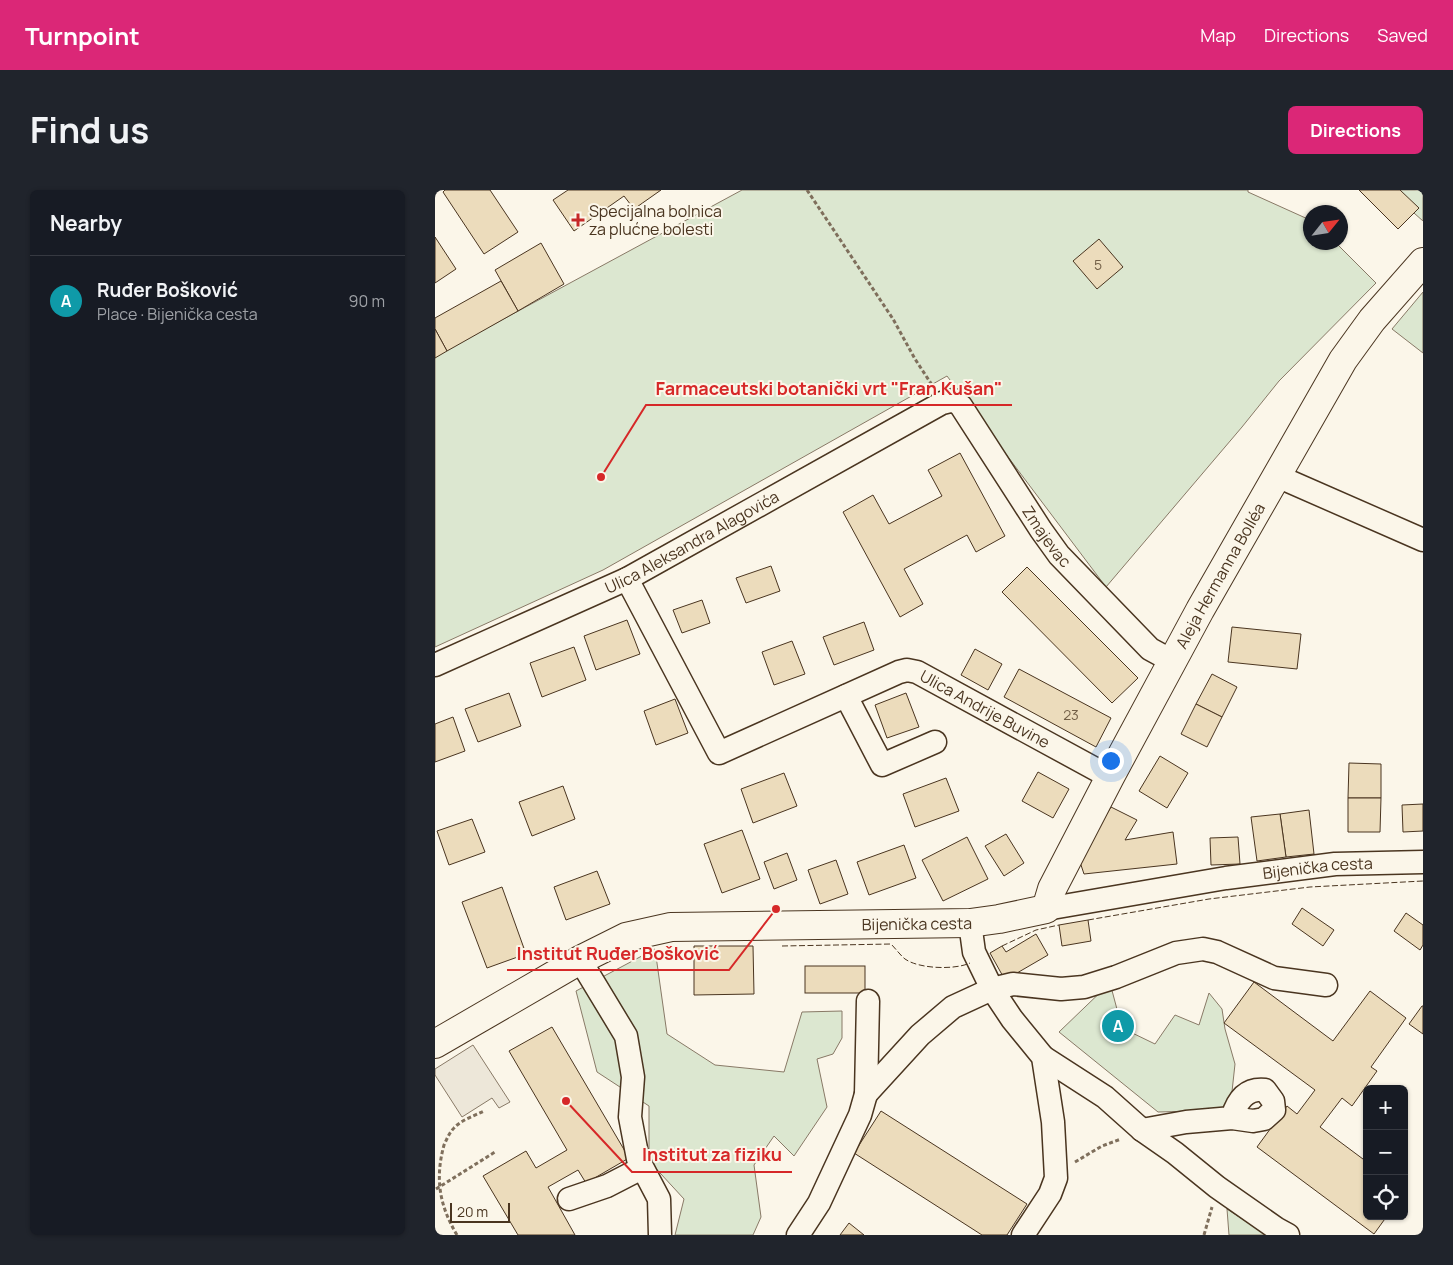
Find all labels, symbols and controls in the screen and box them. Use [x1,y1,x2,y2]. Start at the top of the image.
text: Turnpoint [25,19,140,52]
text: Map [1200,23,1236,47]
text: Directions [1264,23,1349,47]
text: Saved [1377,23,1428,47]
text: Find us [30,106,149,154]
button: Directions [1288,106,1423,154]
place label: Specijalna bolnica za plućne bolesti [589,200,722,240]
north arrow [1303,205,1348,250]
text: Nearby [50,209,122,237]
marker: Specijalna bolnica za plućne bolesti [571,213,585,227]
house number: 5 [1094,255,1102,274]
text: Ruđer Bošković [97,277,238,303]
text: A [61,290,71,312]
text: 90 m [349,290,385,312]
text: Place · Bijenička cesta [97,303,258,325]
callout: Farmaceutski botanički vrt "Fran Kušan" [646,372,1012,405]
text: Farmaceutski botanički vrt "Fran Kušan" [656,376,1002,400]
street label: Ulica Aleksandra Alagovića [601,485,783,598]
street label: Aleja Hermanna Bolléa [1170,499,1270,652]
street label: Zmajevac [1017,502,1076,572]
street label: Ulica Andrije Buvine [916,665,1054,753]
house number: 23 [1063,705,1079,724]
your location [1098,748,1124,774]
street label: Bijenička cesta [1261,852,1373,884]
street label: Bijenička cesta [861,912,972,935]
callout: Institut Ruđer Bošković [507,937,729,970]
text: Institut Ruđer Bošković [517,941,719,965]
pin: A [1102,1007,1134,1045]
map controls [1363,1085,1408,1220]
button: + [1363,1085,1408,1130]
button: − [1363,1130,1408,1175]
callout: Institut za fiziku [632,1139,792,1172]
text: Institut za fiziku [642,1142,782,1166]
button: locate [1363,1175,1408,1220]
scale bar [450,1200,510,1223]
text: 20 m [457,1202,488,1221]

